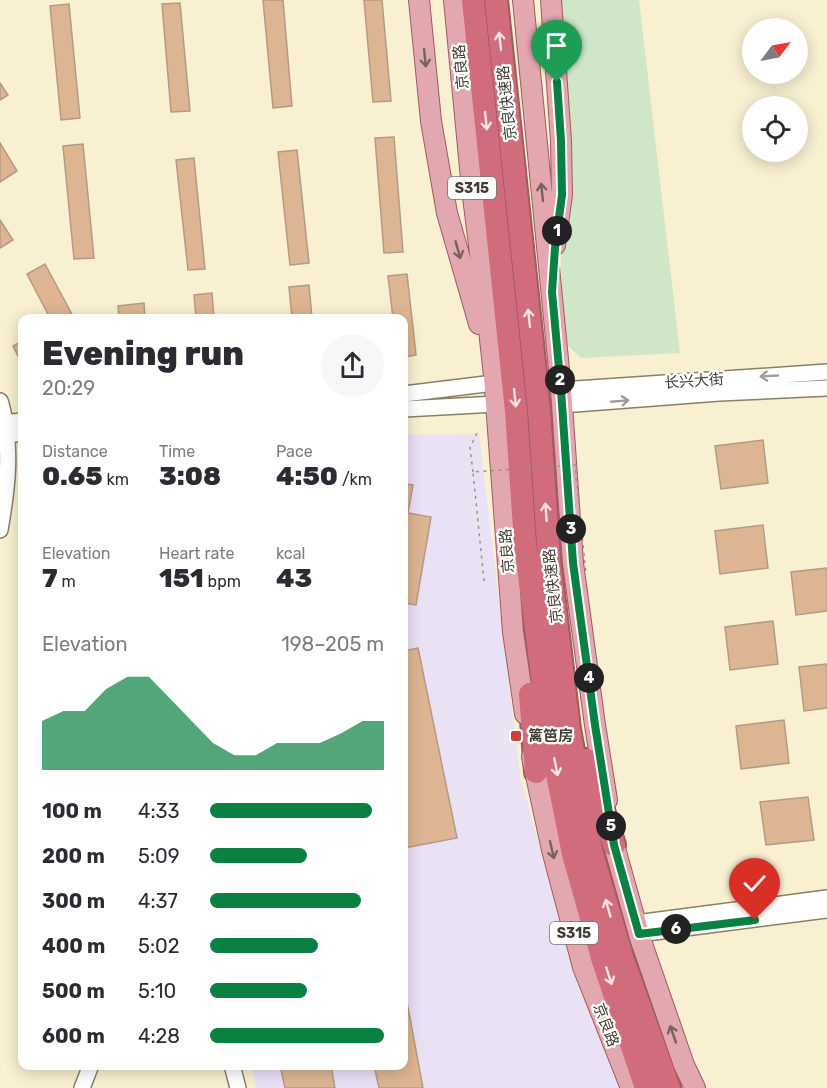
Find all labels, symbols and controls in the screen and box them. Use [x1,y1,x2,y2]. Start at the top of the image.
north arrow [742,18,808,84]
map controls [742,18,808,162]
pin [531,20,582,82]
icon: arrive [540,29,573,62]
one-way arrow [494,31,505,51]
street label: 京良路 [450,44,472,90]
one-way arrow [420,48,431,68]
street label: 京良快速路 [494,65,520,141]
button: locate [742,96,808,162]
one-way arrow [481,110,492,130]
road number: S315 [448,177,496,199]
one-way arrow [536,183,547,203]
pin: 1 [542,216,572,246]
text: 1 [553,221,561,240]
one-way arrow [453,240,464,259]
one-way arrow [523,309,534,329]
text: Evening run [42,334,244,373]
button: share [321,334,384,397]
pin: 2 [545,365,575,395]
text: 2 [555,370,565,389]
street label: 长兴大街 [663,370,725,392]
one-way arrow [759,371,779,382]
text: 20:29 [42,376,95,400]
one-way arrow [510,388,521,408]
one-way arrow [610,395,630,406]
text: Distance [42,442,108,461]
text: Time [159,442,195,461]
text: Pace [276,442,313,461]
text: 0.65 [42,461,103,492]
text: 3:08 [159,461,221,492]
text: 4:50 [276,461,338,492]
text: km [103,470,129,489]
text: /km [338,470,372,489]
one-way arrow [540,503,551,523]
pin: 3 [556,514,586,544]
text: 3 [566,519,576,538]
street label: 京良路 [496,528,518,574]
text: Elevation [42,544,111,563]
text: Heart rate [159,544,234,563]
text: kcal [276,544,305,563]
street label: 京良快速路 [540,548,566,624]
text: 7 [42,563,58,594]
text: 151 [159,563,204,594]
text: 43 [276,563,312,594]
text: m [58,572,76,591]
text: bpm [204,572,241,591]
text: Elevation [42,632,128,656]
text: 198–205 m [281,632,384,656]
pin: 4 [574,663,604,693]
text: 4 [584,668,594,687]
place label: 篱笆房 [528,727,573,745]
marker: 篱笆房 [509,729,523,743]
one-way arrow [550,757,562,776]
text: 100 m [42,799,102,823]
text: 4:33 [138,799,180,823]
pin: 5 [596,811,626,841]
text: 5 [606,816,616,835]
one-way arrow [547,840,559,859]
text: 200 m [42,844,105,868]
text: 5:09 [138,844,180,868]
pin [729,858,780,920]
icon: check [738,867,771,900]
text: 300 m [42,889,105,913]
text: 4:37 [138,889,178,913]
one-way arrow [602,899,613,918]
pin: 6 [661,914,691,944]
text: 6 [671,919,681,938]
road number: S315 [550,922,598,944]
text: 400 m [42,934,105,958]
text: 5:02 [138,934,179,958]
one-way arrow [604,966,615,985]
text: 500 m [42,979,105,1003]
text: 5:10 [138,979,176,1003]
street label: 京良路 [590,1001,622,1049]
text: 600 m [42,1024,105,1048]
text: 4:28 [138,1024,180,1048]
one-way arrow [667,1025,678,1044]

